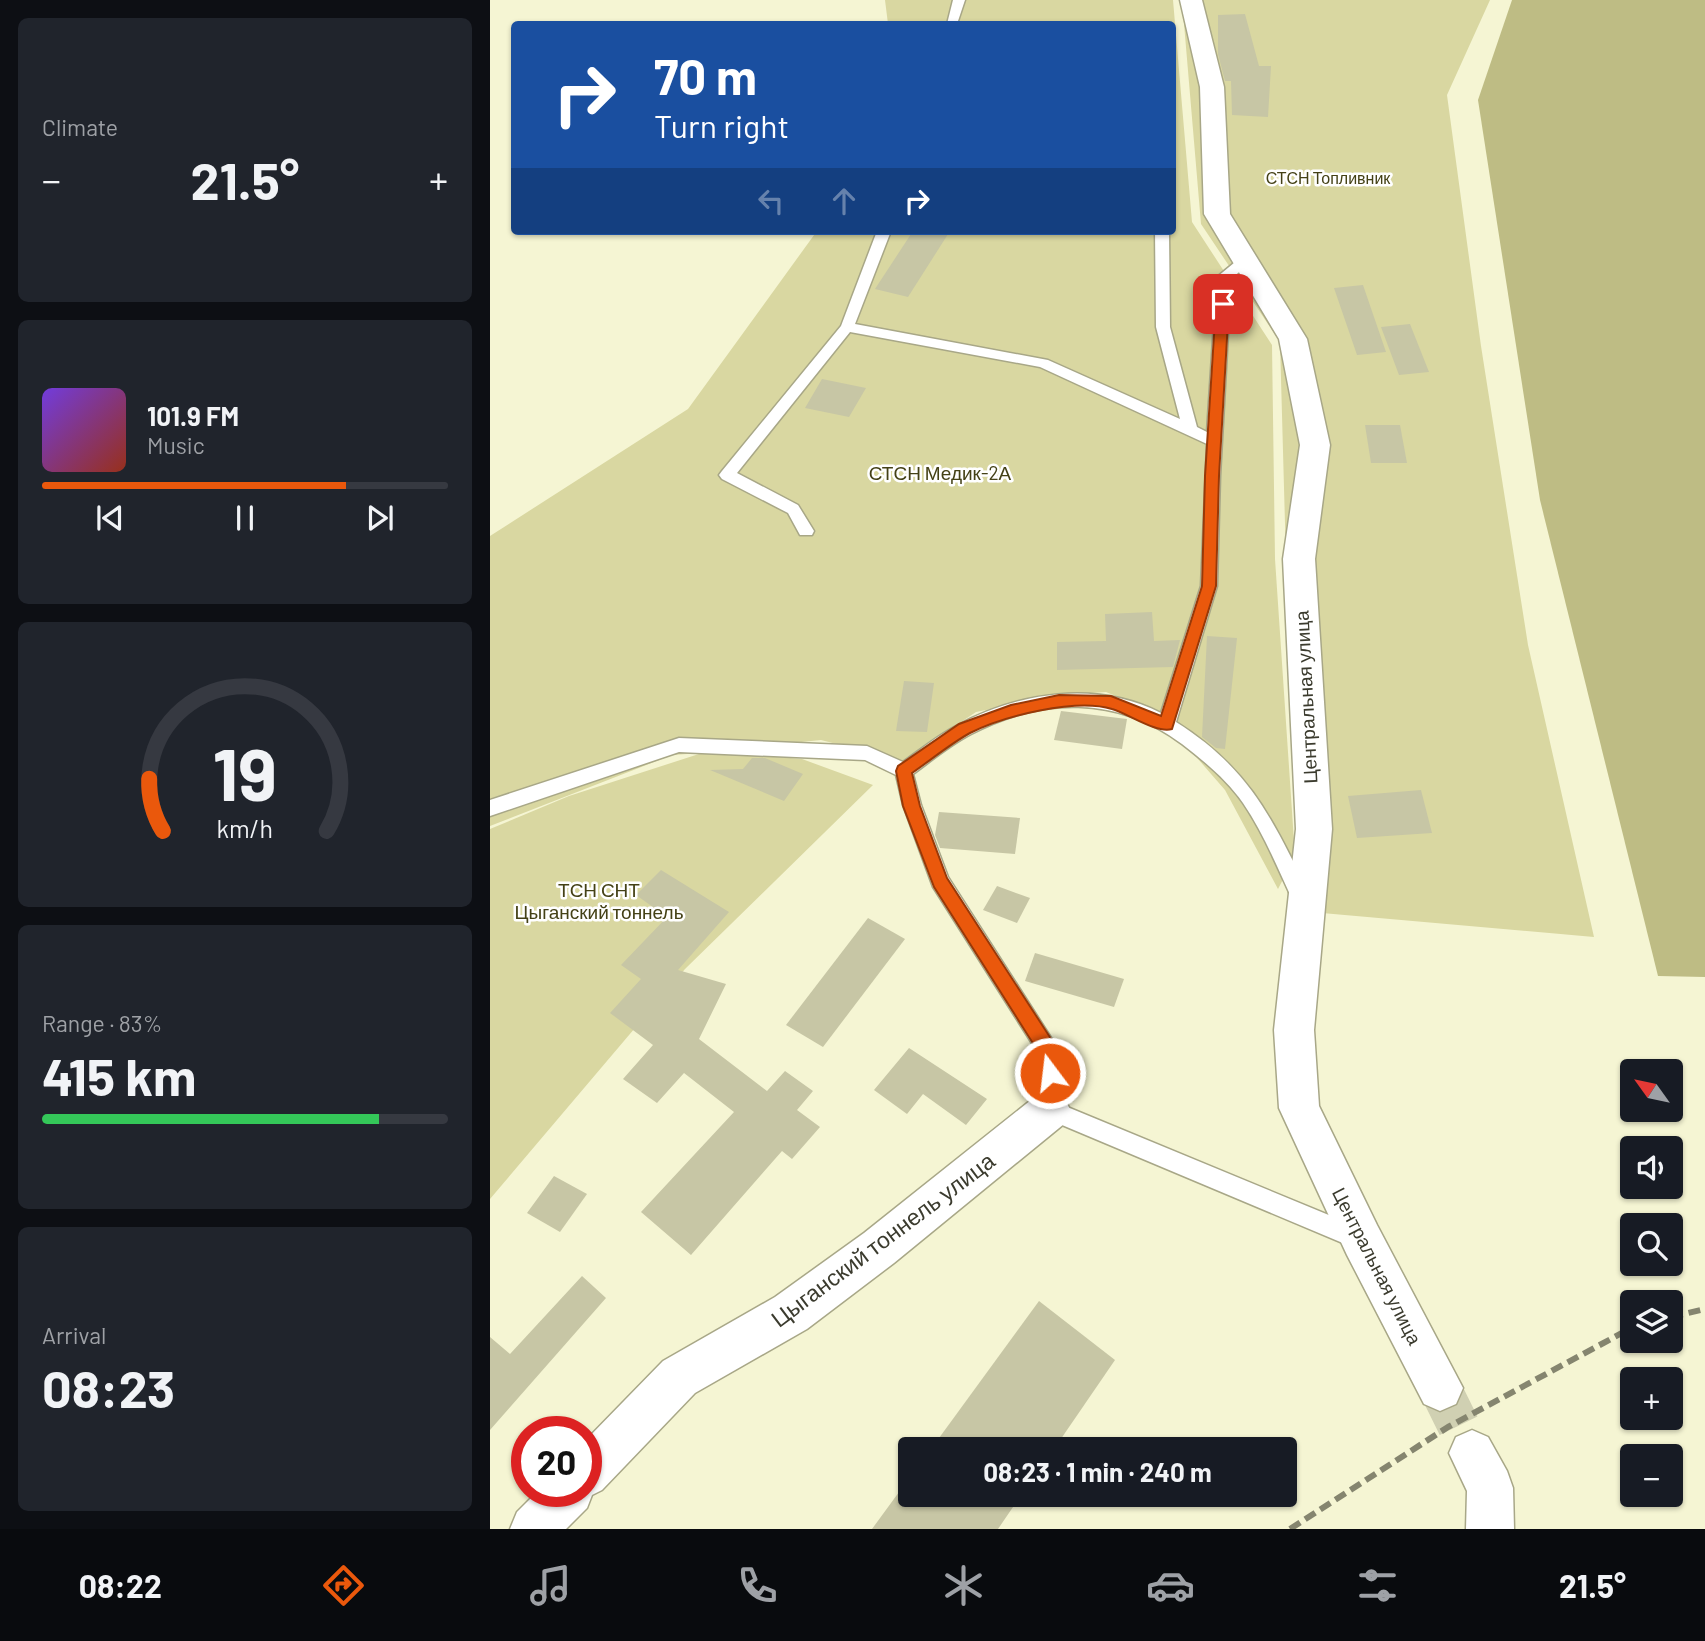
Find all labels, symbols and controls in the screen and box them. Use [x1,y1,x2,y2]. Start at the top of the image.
text: 70 m [654,46,757,105]
icon: right [539,49,630,140]
text: Turn right [654,106,789,144]
text: Climate [42,113,118,141]
text: 21.5° [191,148,299,210]
text: − [42,156,61,202]
text: + [429,156,448,202]
park label: СТСН Топливник [1266,168,1391,187]
icon: left [752,182,790,220]
icon: ahead [825,182,863,220]
icon: right [898,182,936,220]
pin [1193,274,1253,334]
icon: arrive [1204,285,1242,323]
text: 101.9 FM [147,400,239,431]
text: Music [147,431,205,459]
park label: СТСН Медик-2А [869,461,1012,484]
icon: previous [91,499,129,537]
icon: pause [226,499,264,537]
icon: next [361,499,399,537]
street label: Центральная улица [1289,609,1322,784]
text: 19 [213,728,277,816]
text: km/h [217,812,273,842]
park label: ТСН СНТ Цыганский тоннель [514,878,684,923]
text: Range · 83% [42,1009,162,1037]
position arrow [1013,1036,1087,1110]
text: 415 km [42,1044,196,1106]
north arrow [1620,1059,1684,1122]
map controls [1620,1059,1683,1507]
button: sound [1620,1136,1683,1199]
street label: Цыганский тоннель улица [765,1146,1000,1332]
street label: Центральная улица [1328,1183,1427,1349]
button: search [1620,1213,1683,1276]
button: layers [1620,1290,1683,1353]
text: Arrival [42,1321,106,1349]
text: 08:23 [42,1356,175,1418]
button: + [1620,1367,1683,1430]
speed limit sign: 20 [511,1416,602,1507]
button: − [1620,1444,1683,1507]
text: 08:23 · 1 min · 240 m [983,1456,1212,1487]
icon: directions [319,1561,368,1610]
icon: music [526,1561,575,1610]
icon: phone [733,1561,782,1610]
icon: climate [939,1561,988,1610]
icon: car [1146,1561,1195,1610]
icon: filters [1353,1561,1402,1610]
text: 08:22 [79,1566,162,1604]
text: 21.5° [1559,1566,1626,1604]

